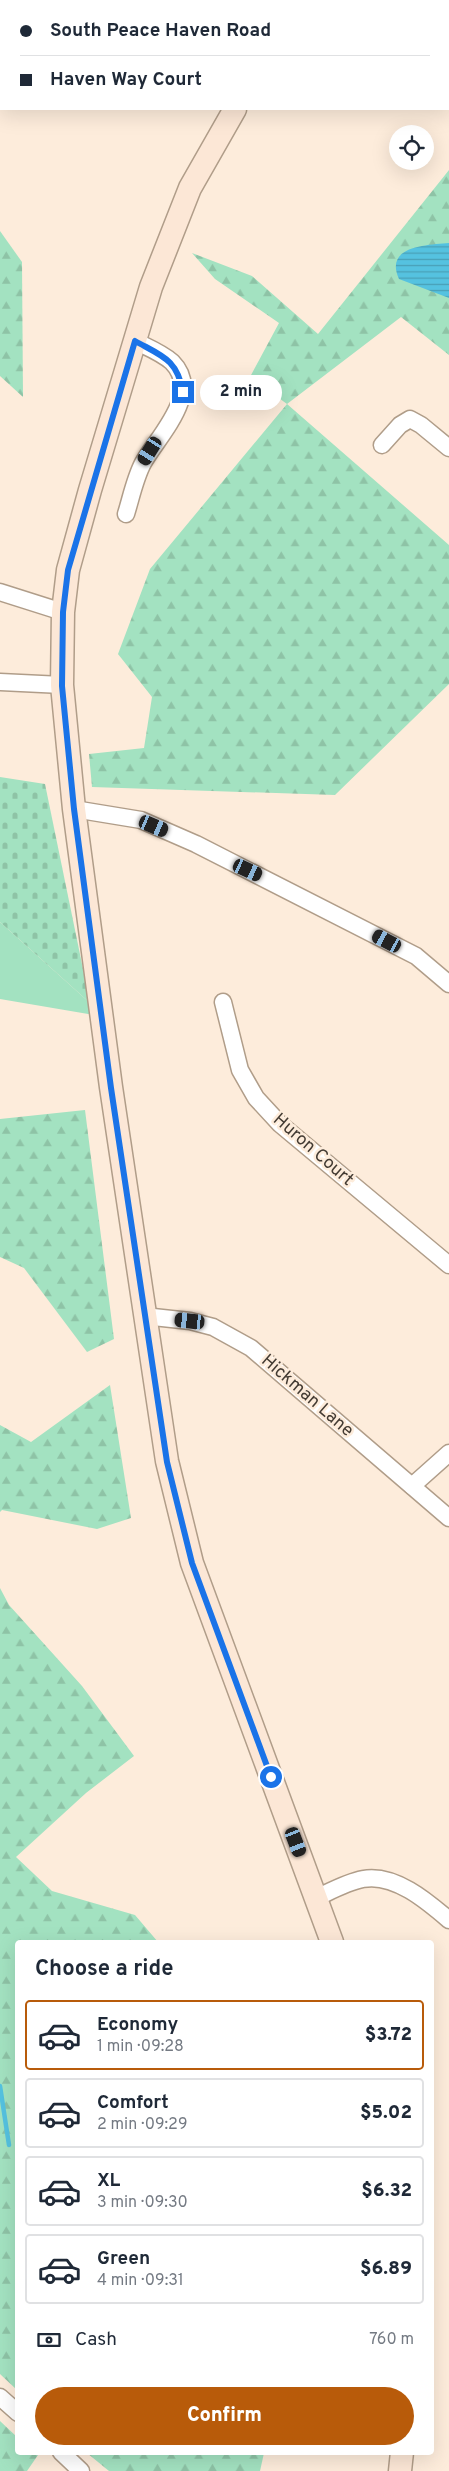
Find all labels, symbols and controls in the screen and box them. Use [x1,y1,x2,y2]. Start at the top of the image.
text: South Peace Haven Road [50,19,271,43]
text: Haven Way Court [50,68,202,92]
map controls [389,125,434,170]
button: locate [389,125,434,170]
callout: 2 min [200,374,283,410]
route end [172,381,194,403]
text: 2 min [220,382,262,402]
car [135,434,164,468]
car [137,813,170,839]
car [231,857,264,883]
car [370,927,403,955]
street label: Huron Court [268,1109,358,1191]
car [174,1312,205,1330]
street label: Hickman Lane [256,1350,358,1442]
route start [260,1766,282,1788]
car [283,1825,308,1859]
text: Choose a ride [35,1956,173,1983]
icon: car [37,2013,82,2058]
text: Economy [97,2013,178,2037]
text: $3.72 [365,2023,412,2047]
text: 1 min · 09:28 [97,2037,184,2057]
icon: car [37,2091,82,2136]
text: Comfort [97,2091,169,2115]
text: $5.02 [360,2101,412,2125]
text: 2 min · 09:29 [97,2115,187,2135]
icon: car [37,2169,82,2214]
text: XL [97,2169,120,2193]
text: $6.32 [361,2179,412,2203]
text: 3 min · 09:30 [97,2193,188,2213]
icon: car [37,2247,82,2292]
text: Green [97,2247,150,2271]
text: $6.89 [360,2257,412,2281]
text: 4 min · 09:31 [97,2271,184,2291]
icon: cash [35,2326,63,2354]
text: Cash [75,2328,117,2352]
text: 760 m [369,2330,414,2350]
button: Confirm [35,2387,414,2445]

